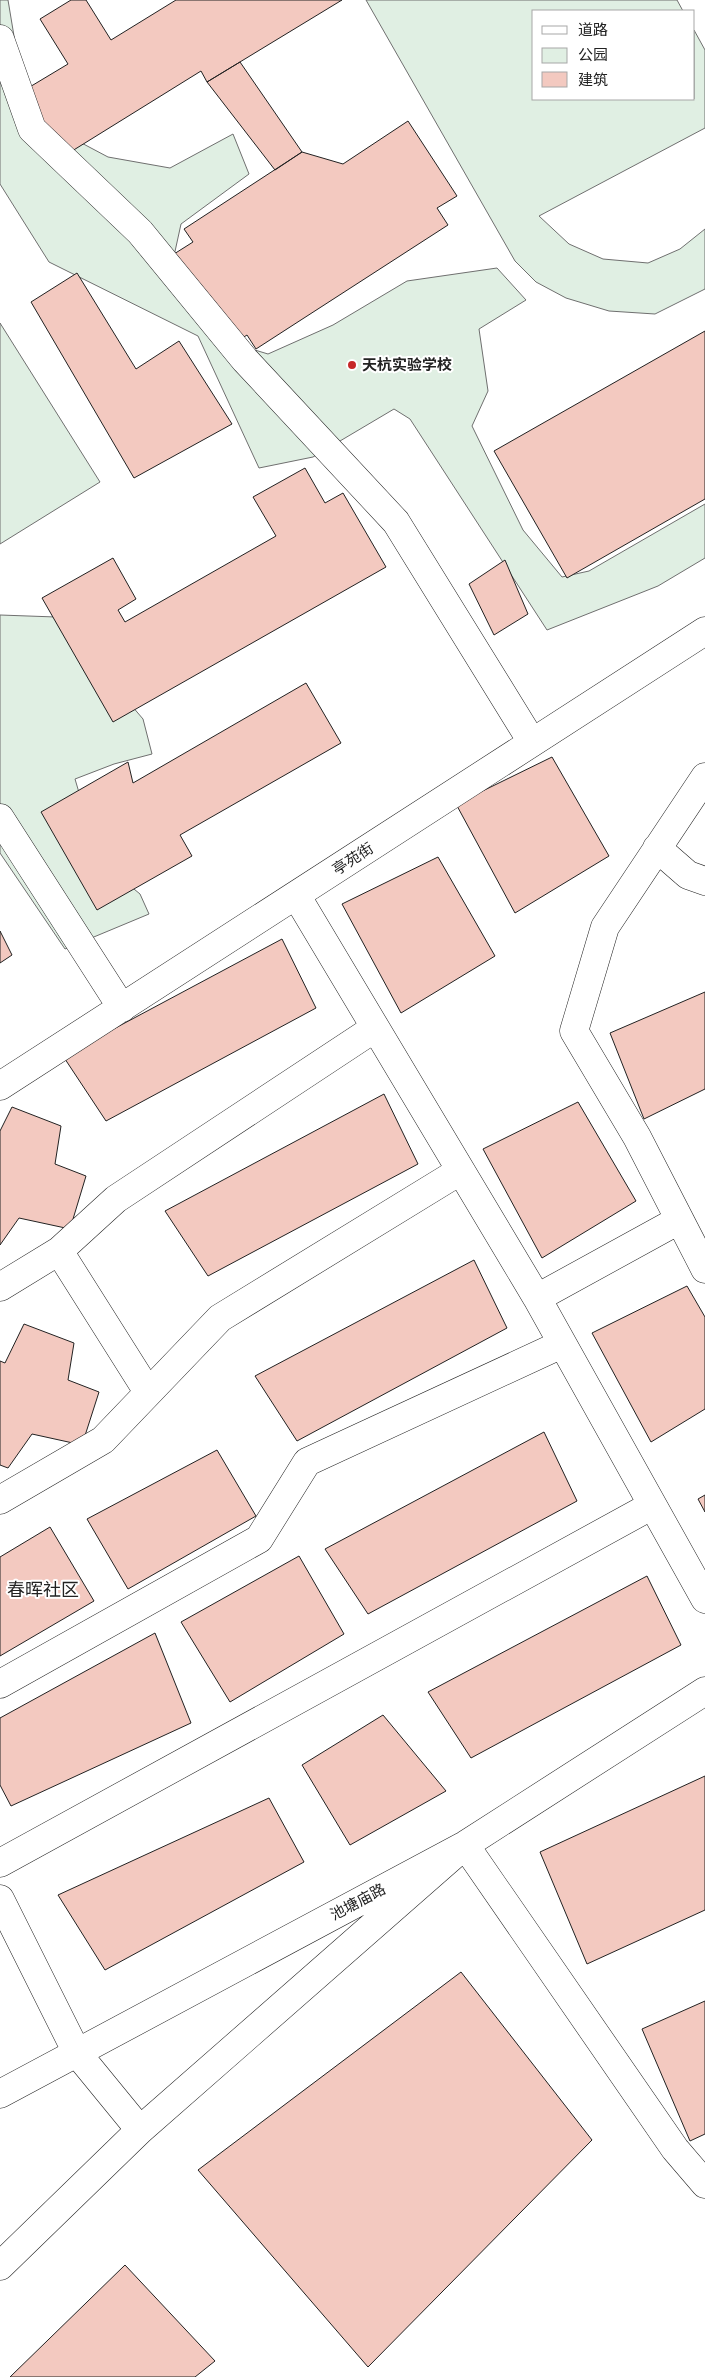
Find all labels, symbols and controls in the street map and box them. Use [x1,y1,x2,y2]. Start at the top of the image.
legend [532,10,695,100]
text: 道路 [578,19,608,40]
text: 公园 [578,44,608,65]
text: 建筑 [578,69,608,90]
place label: 天杭实验学校 [362,354,452,375]
marker: 天杭实验学校 [346,359,358,371]
street label: 亭苑街 [328,838,377,880]
district label: 春晖社区 [7,1577,79,1602]
street label: 池塘庙路 [326,1878,389,1925]

